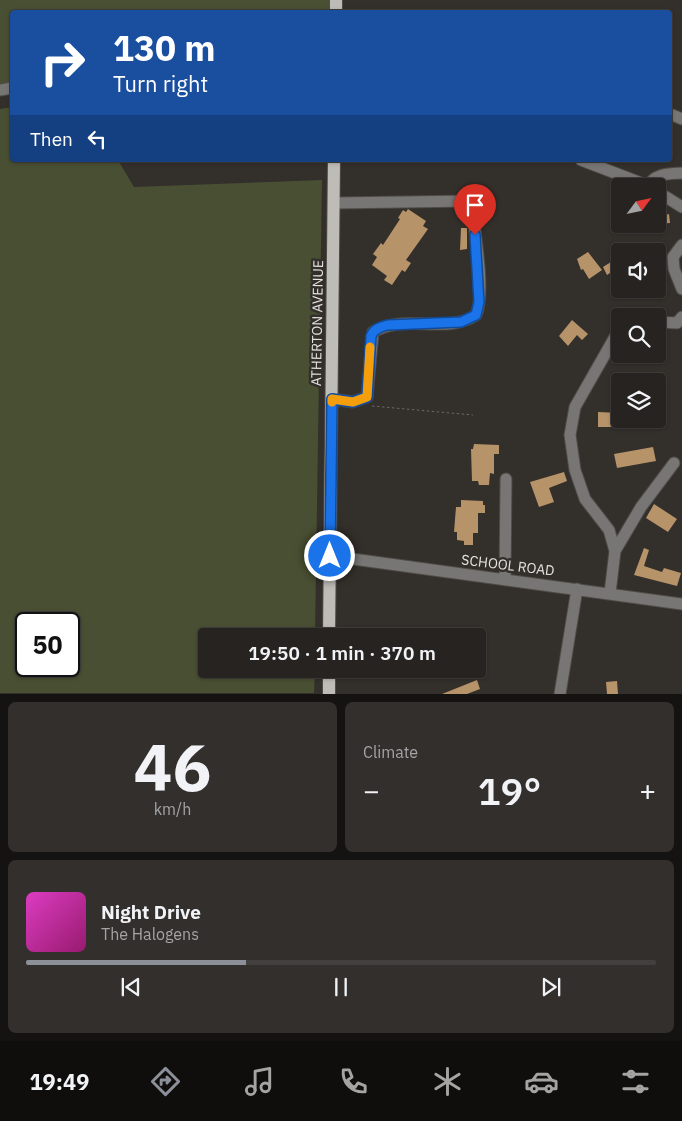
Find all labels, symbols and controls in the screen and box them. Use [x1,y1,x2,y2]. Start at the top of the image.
text: 130 m [113,25,216,71]
icon: right [30,30,95,95]
text: Turn right [113,69,208,98]
icon: left [83,125,111,153]
text: Then [30,127,73,151]
north arrow [611,178,666,232]
map controls [611,178,666,428]
pin [454,184,496,235]
icon: arrive [461,191,489,219]
button: sound [611,243,666,298]
street label: ATHERTON AVENUE [307,260,327,386]
button: search [611,308,666,363]
button: layers [611,373,666,428]
position arrow [303,529,355,581]
street label: SCHOOL ROAD [460,550,556,580]
speed limit sign: 50 [15,612,80,677]
text: 19:50 · 1 min · 370 m [248,641,436,665]
text: 46 [133,724,212,809]
text: Climate [363,742,418,762]
text: 19° [478,766,541,815]
text: − [363,772,380,809]
text: + [639,772,656,809]
text: km/h [154,799,191,819]
text: Night Drive [101,900,201,924]
text: The Halogens [101,924,199,944]
icon: previous [117,973,145,1001]
icon: pause [327,973,355,1001]
icon: next [537,973,565,1001]
icon: directions [148,1064,183,1099]
icon: music [242,1064,277,1099]
icon: phone [336,1064,371,1099]
icon: climate [430,1064,465,1099]
icon: car [524,1064,559,1099]
icon: filters [618,1064,653,1099]
text: 19:49 [29,1067,89,1096]

